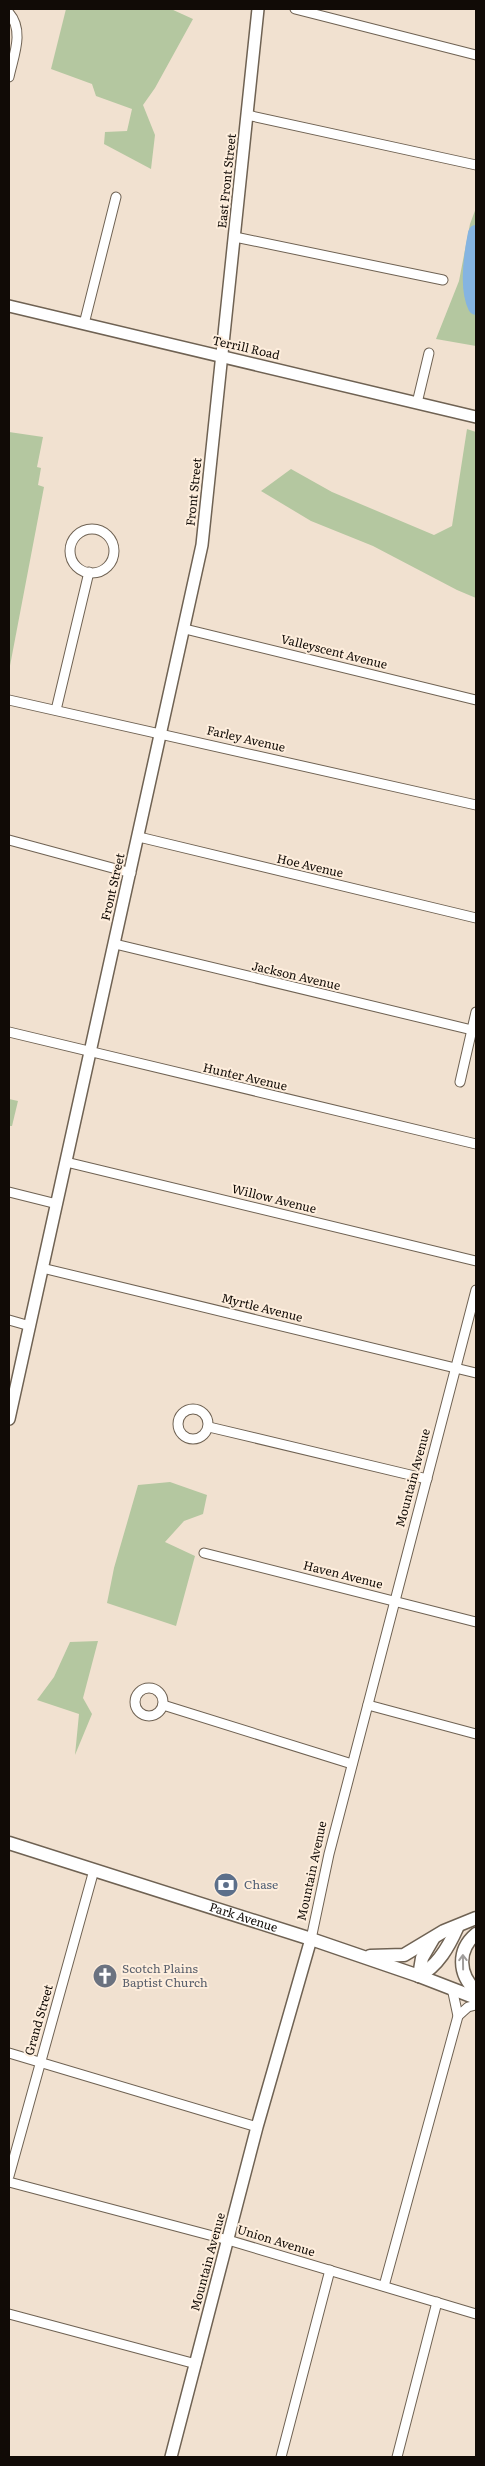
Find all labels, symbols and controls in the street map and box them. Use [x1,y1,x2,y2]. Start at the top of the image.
street label: East Front Street [212,132,240,229]
street label: Terrill Road [211,330,283,364]
street label: Front Street [180,457,206,527]
street label: Valleyscent Avenue [279,629,390,673]
street label: Farley Avenue [205,720,287,756]
street label: Hoe Avenue [275,849,345,881]
street label: Front Street [96,851,129,922]
street label: Jackson Avenue [250,956,342,994]
street label: Hunter Avenue [201,1058,289,1094]
street label: Willow Avenue [230,1179,318,1217]
street label: Myrtle Avenue [220,1288,305,1326]
street label: Mountain Avenue [390,1426,434,1529]
street label: Haven Avenue [302,1555,385,1593]
street label: Mountain Avenue [292,1819,330,1922]
bank icon: Chase [213,1872,239,1898]
place label: Chase [244,1875,278,1893]
street label: Park Avenue [207,1897,280,1936]
one-way arrow [458,1955,468,1971]
place label: Scotch Plains Baptist Church [122,1959,208,1991]
church icon: Scotch Plains Baptist Church [92,1963,118,1989]
street label: Grand Street [19,1982,57,2057]
street label: Mountain Avenue [185,2210,229,2313]
street label: Union Avenue [235,2220,318,2260]

